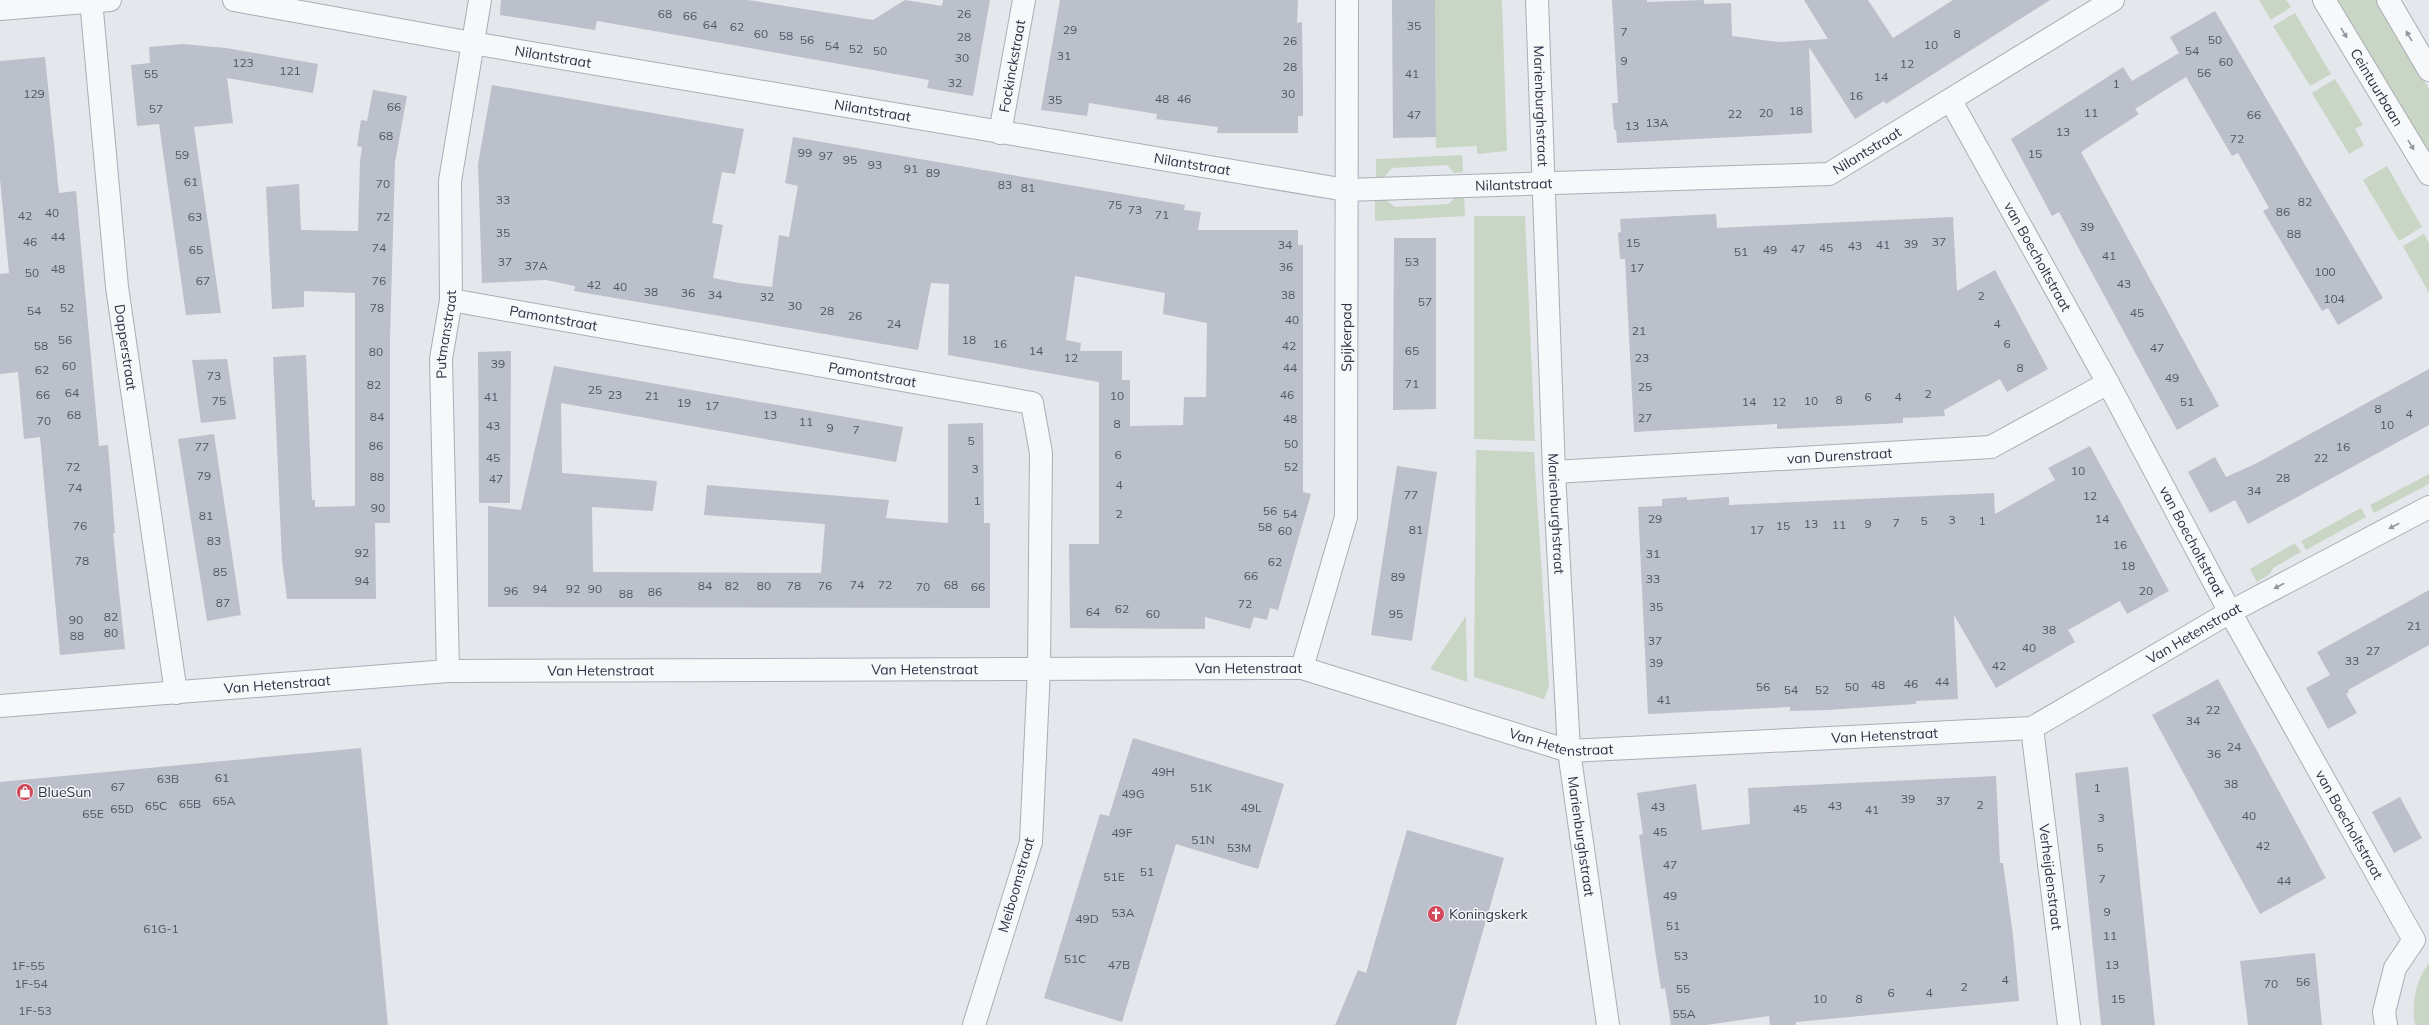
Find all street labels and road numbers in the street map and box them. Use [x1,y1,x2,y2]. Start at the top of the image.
street label: Fockinckstraat [995,18,1029,114]
street label: Nilantstraat [513,41,593,72]
street label: Marienburghstraat [1530,45,1552,167]
street label: Ceintuurbaan [2346,45,2407,130]
street label: Nilantstraat [833,95,912,126]
street label: Nilantstraat [1829,123,1905,179]
street label: Nilantstraat [1152,149,1232,179]
street label: Nilantstraat [1475,174,1553,195]
street label: van Boecholtstraat [2000,199,2075,315]
street label: Putmanstraat [432,290,460,379]
street label: Pamontstraat [508,302,599,335]
street label: Dapperstraat [111,303,141,392]
street label: Spijkerpad [1337,303,1355,372]
street label: Pamontstraat [827,358,918,391]
street label: van Durenstraat [1786,444,1893,468]
street label: Marienburghstraat [1544,453,1568,575]
street label: van Boecholtstraat [2155,483,2229,600]
street label: Van Hetenstraat [2143,599,2244,668]
street label: Van Hetenstraat [1195,659,1302,677]
street label: Van Hetenstraat [871,660,978,679]
street label: Van Hetenstraat [547,661,654,680]
street label: Van Hetenstraat [223,671,331,697]
street label: Van Hetenstraat [1507,724,1614,760]
street label: Van Hetenstraat [1831,724,1939,747]
street label: van Boecholtstraat [2311,767,2387,883]
street label: Marienburghstraat [1564,775,1599,898]
street label: Verheijdenstraat [2035,823,2066,931]
street label: Meiboomstraat [994,835,1038,935]

